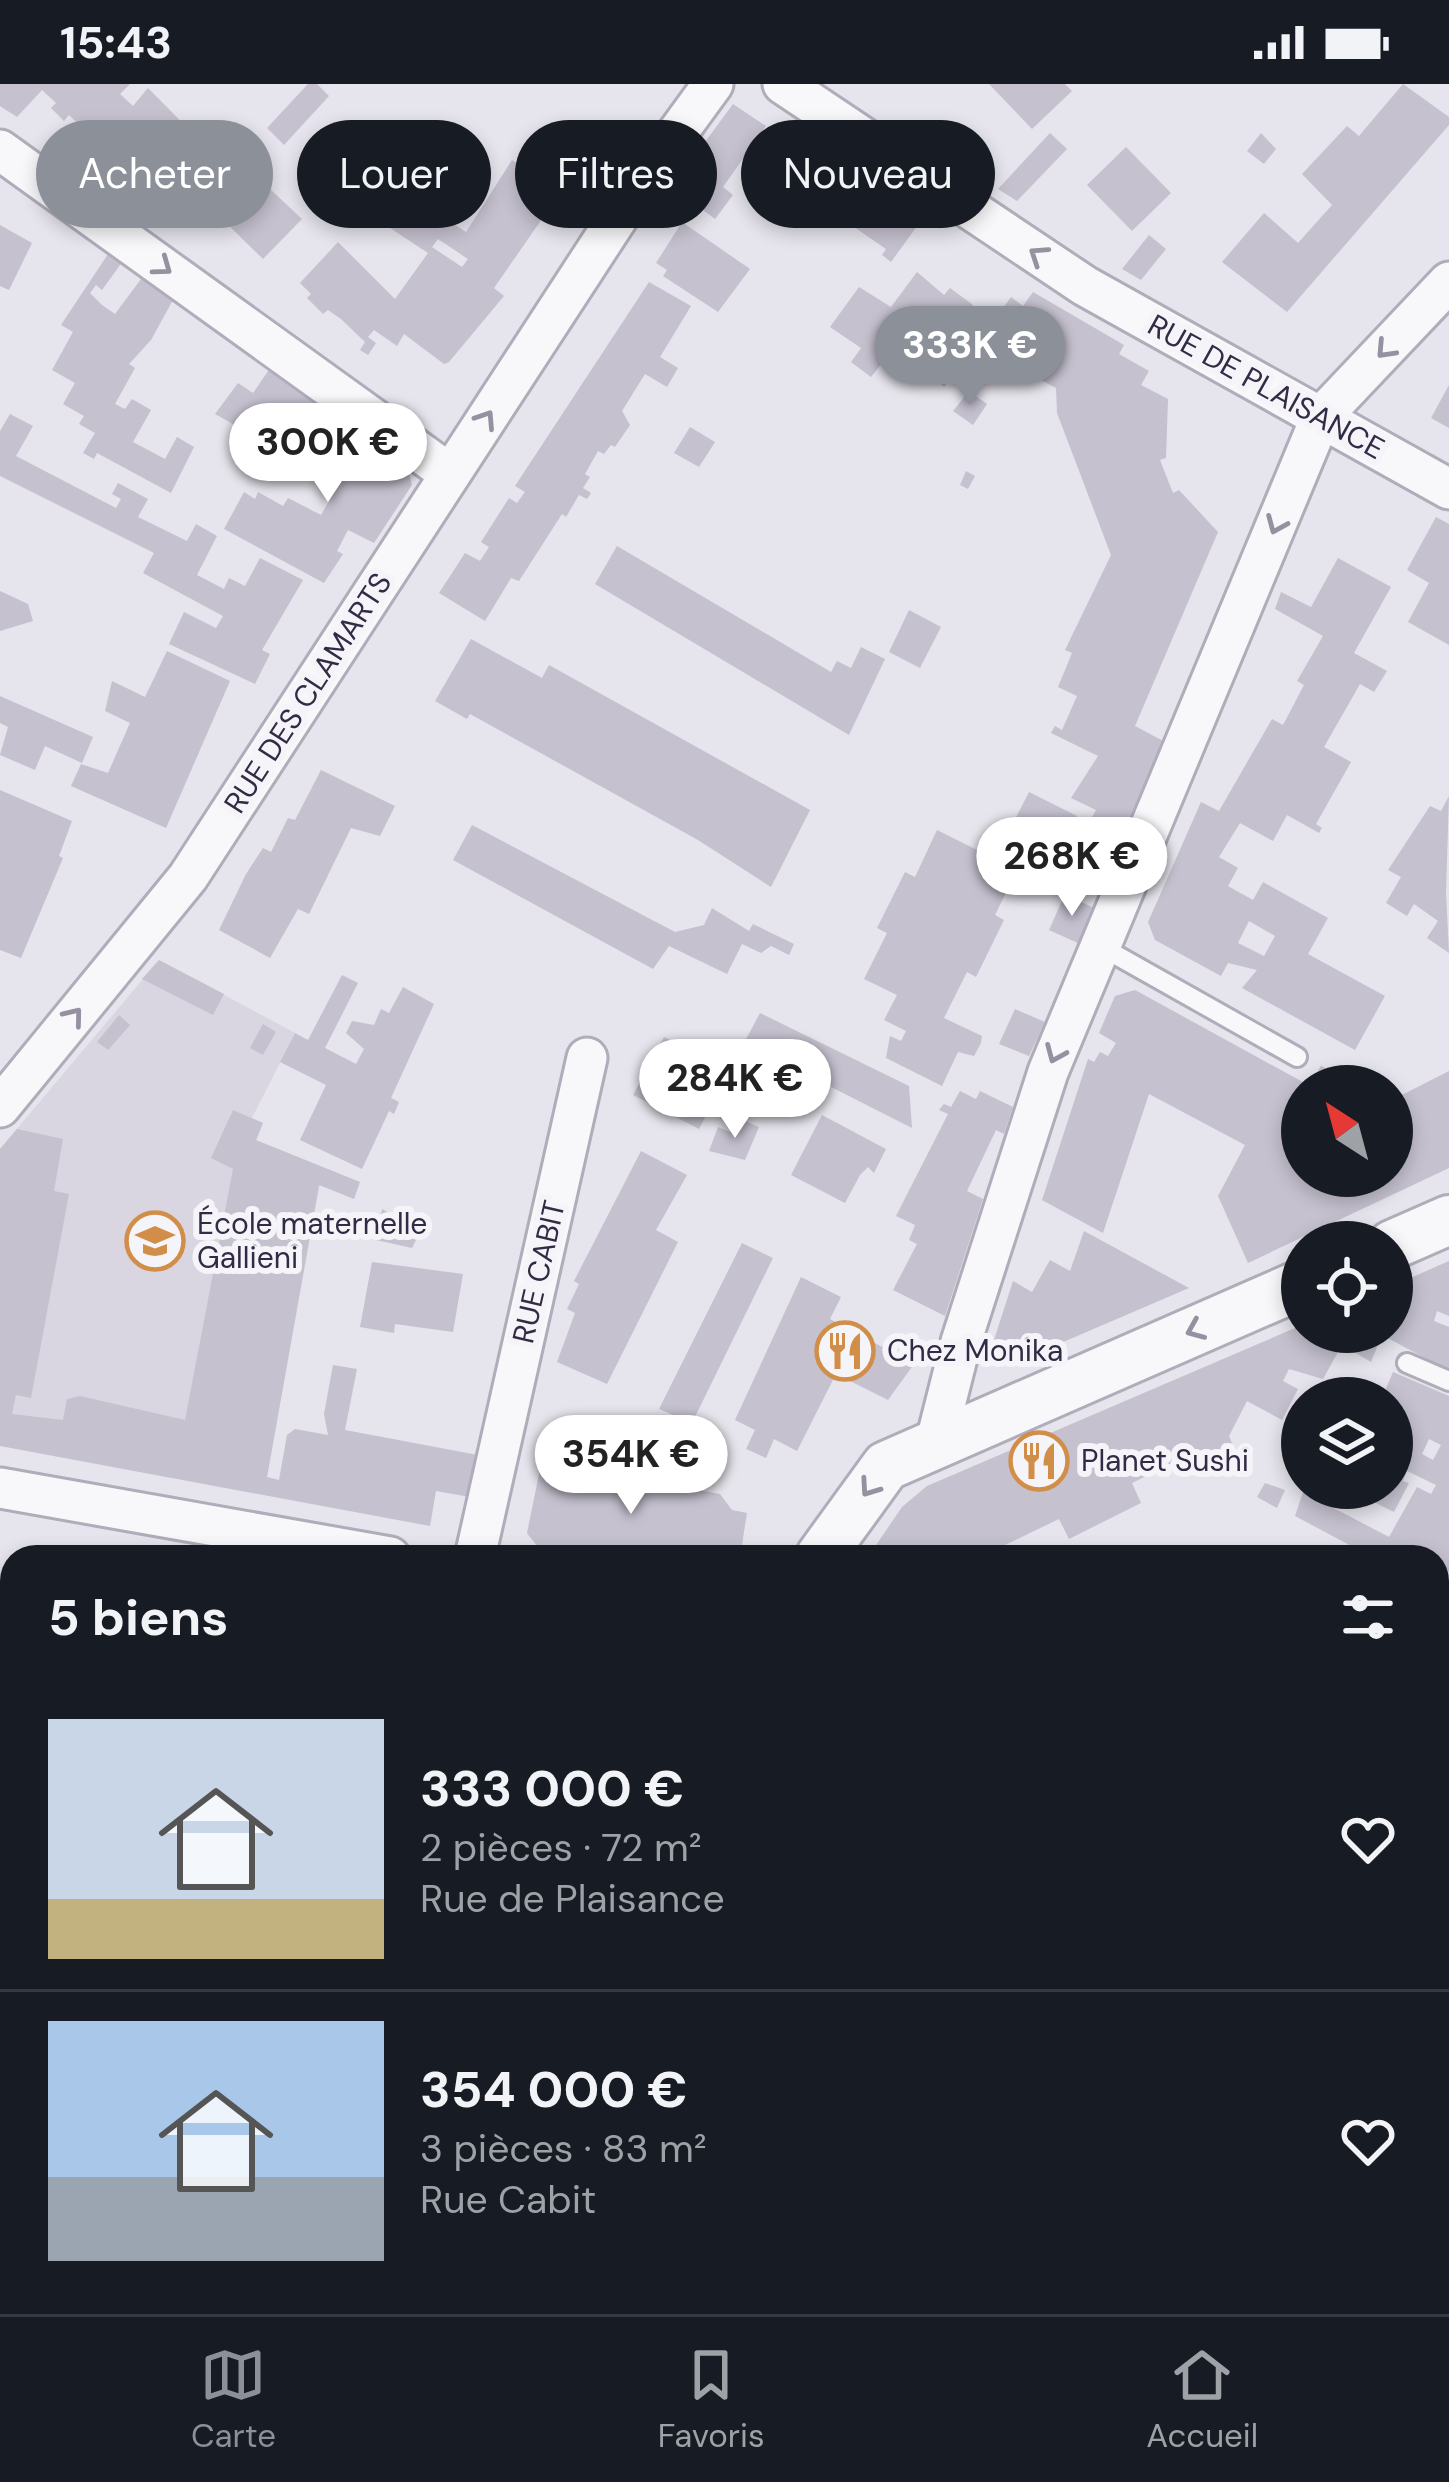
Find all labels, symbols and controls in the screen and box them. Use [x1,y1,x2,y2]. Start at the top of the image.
text: 15:43 [60,13,172,72]
chip: Acheter [36,120,273,228]
chip: Louer [297,120,491,228]
chip: Filtres [515,120,717,228]
chip: Nouveau [741,120,995,228]
one-way arrow [1029,247,1051,269]
one-way arrow [150,253,172,275]
street label: RUE DE PLAISANCE [1141,305,1391,468]
pin: 333K € [872,306,1068,408]
text: 333K € [902,319,1038,370]
one-way arrow [1378,336,1400,357]
pin: 300K € [230,403,426,505]
one-way arrow [471,410,494,432]
text: 300K € [256,416,400,467]
one-way arrow [1266,513,1290,534]
street label: RUE DES CLAMARTS [215,565,400,820]
pin: 268K € [974,817,1170,919]
text: 268K € [1003,830,1141,881]
one-way arrow [60,1008,81,1030]
pin: 284K € [637,1039,833,1141]
one-way arrow [1045,1042,1069,1063]
text: 284K € [666,1052,804,1103]
north arrow [1281,1065,1413,1197]
map controls [1281,1065,1413,1509]
street label: RUE CABIT [503,1197,574,1347]
place label: École maternelle Gallieni [197,1204,427,1277]
school or university icon: École maternelle Gallieni [124,1210,186,1272]
button: locate [1281,1221,1413,1353]
one-way arrow [1185,1316,1207,1340]
restaurant icon: Chez Monika [814,1320,876,1382]
place label: Chez Monika [887,1331,1063,1370]
button: layers [1281,1377,1413,1509]
pin: 354K € [533,1415,729,1517]
text: 354K € [562,1428,700,1479]
restaurant icon: Planet Sushi [1008,1430,1070,1492]
place label: Planet Sushi [1081,1441,1249,1480]
one-way arrow [861,1475,883,1497]
text: 5 biens [48,1584,228,1651]
icon: filters [1335,1584,1401,1650]
text: 333 000 € [420,1755,684,1822]
icon: home [144,1767,288,1911]
icon: heart [1335,1806,1401,1872]
text: 2 pièces · 72 m² [420,1822,702,1873]
text: Rue de Plaisance [420,1873,725,1924]
text: 354 000 € [420,2056,688,2123]
icon: home [144,2069,288,2213]
icon: heart [1335,2108,1401,2174]
text: 3 pièces · 83 m² [420,2123,707,2174]
text: Rue Cabit [420,2174,596,2225]
tab: Carte [191,2342,276,2457]
tab: Favoris [658,2342,765,2457]
tab: Accueil [1146,2342,1258,2457]

